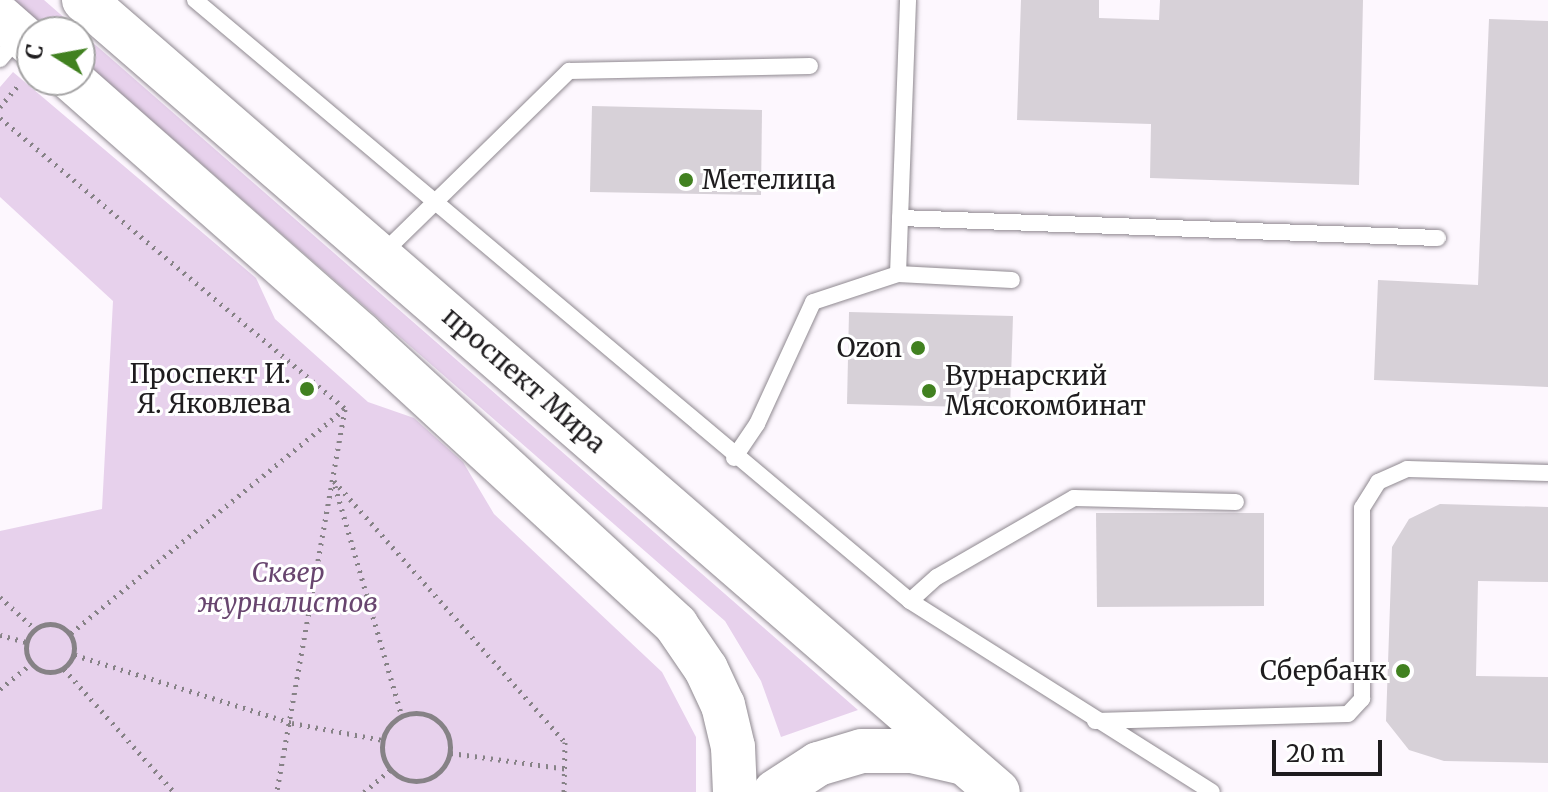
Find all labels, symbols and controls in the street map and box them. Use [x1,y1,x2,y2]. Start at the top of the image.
north arrow [16,16,96,96]
text: С [19,42,50,62]
place label: Метелица [702,164,836,196]
marker: Метелица [677,171,695,189]
street label: проспект Мира [436,301,612,459]
place label: Ozon [837,332,902,364]
marker: Ozon [909,339,927,357]
place label: Проспект И. Я. Яковлева [130,358,291,420]
place label: Вурнарский Мясокомбинат [945,360,1146,422]
marker: Проспект И. Я. Яковлева [298,380,316,398]
marker: Вурнарский Мясокомбинат [920,382,938,400]
park label: Сквер журналистов [198,557,378,618]
place label: Сбербанк [1260,655,1387,687]
marker: Сбербанк [1394,662,1412,680]
scale bar [1276,724,1386,774]
text: 20 m [1286,738,1345,769]

